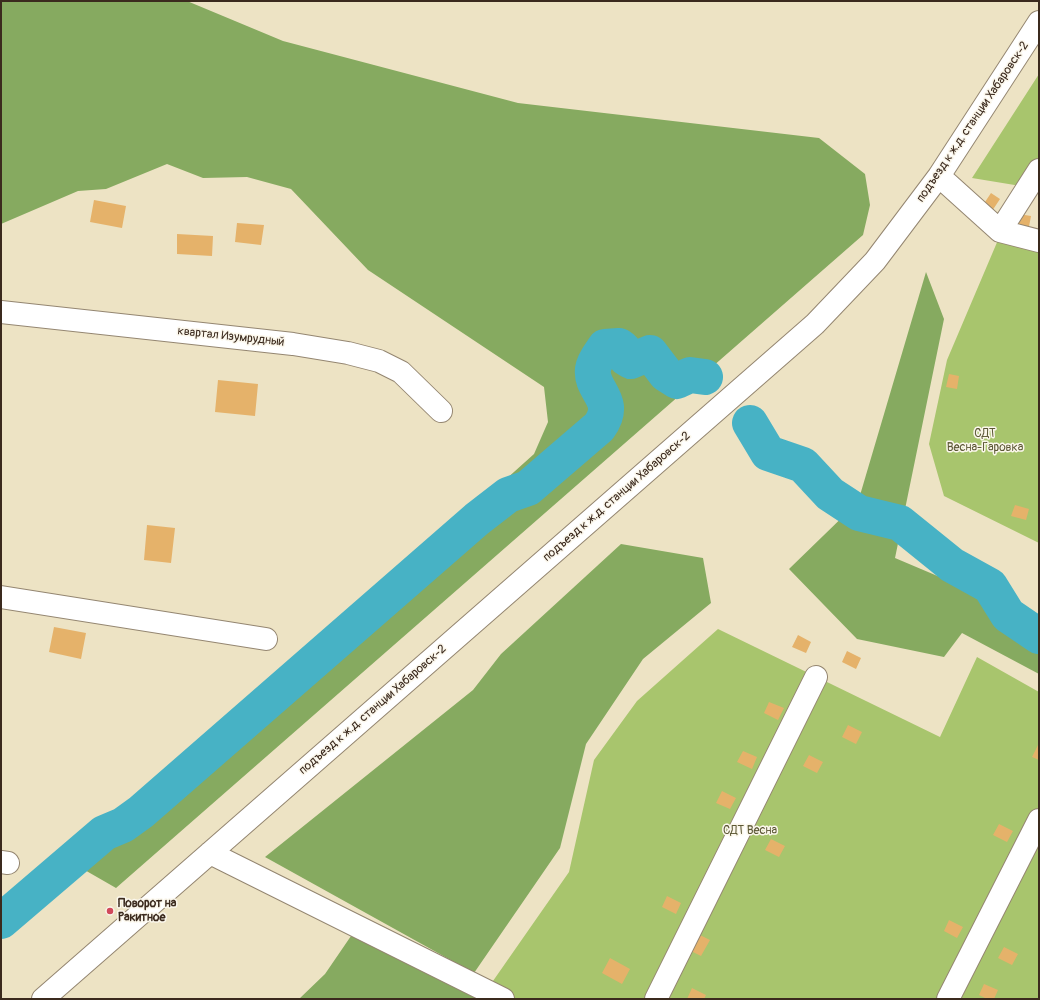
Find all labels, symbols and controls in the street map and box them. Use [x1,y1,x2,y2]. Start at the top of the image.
street label: подъезд к ж.д. станции Хабаровск-2 [914,39,1032,205]
street label: квартал Изумрудный [177,324,285,350]
park label: СДТ Весна-Гаровка [947,427,1023,455]
street label: подъезд к ж.д. станции Хабаровск-2 [540,429,694,565]
street label: подъезд к ж.д. станции Хабаровск-2 [296,642,450,778]
park label: СДТ Весна [723,824,777,838]
place label: Поворот на Ракитное [118,897,176,925]
marker: Поворот на Ракитное [105,906,115,916]

